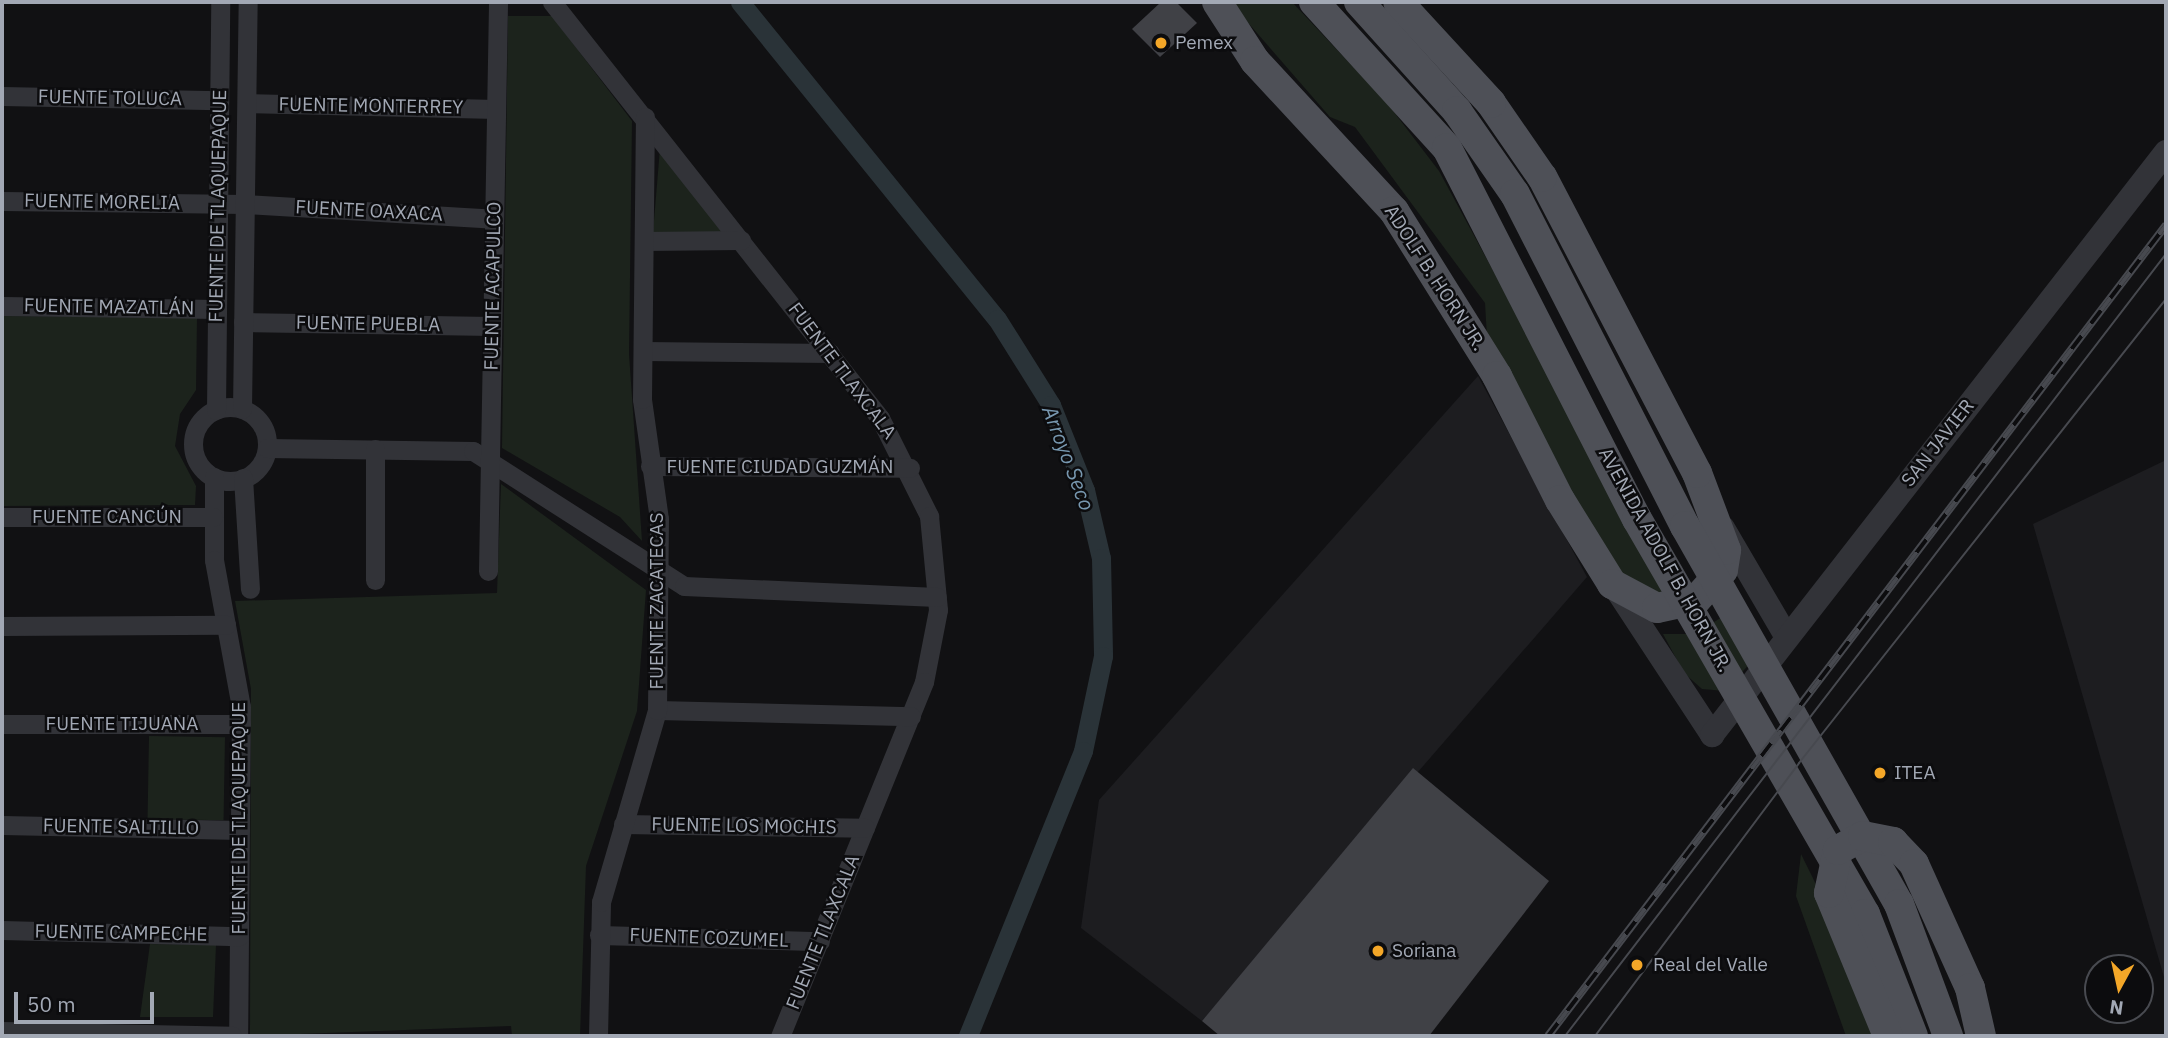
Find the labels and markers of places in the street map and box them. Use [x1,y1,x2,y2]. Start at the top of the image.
place label: Pemex [1175,32,1233,54]
marker: Pemex [1153,35,1169,51]
place label: ITEA [1894,762,1936,784]
marker: ITEA [1872,765,1888,781]
place label: Soriana [1392,940,1456,962]
marker: Soriana [1370,943,1386,959]
place label: Real del Valle [1653,954,1768,976]
marker: Real del Valle [1627,955,1647,975]

